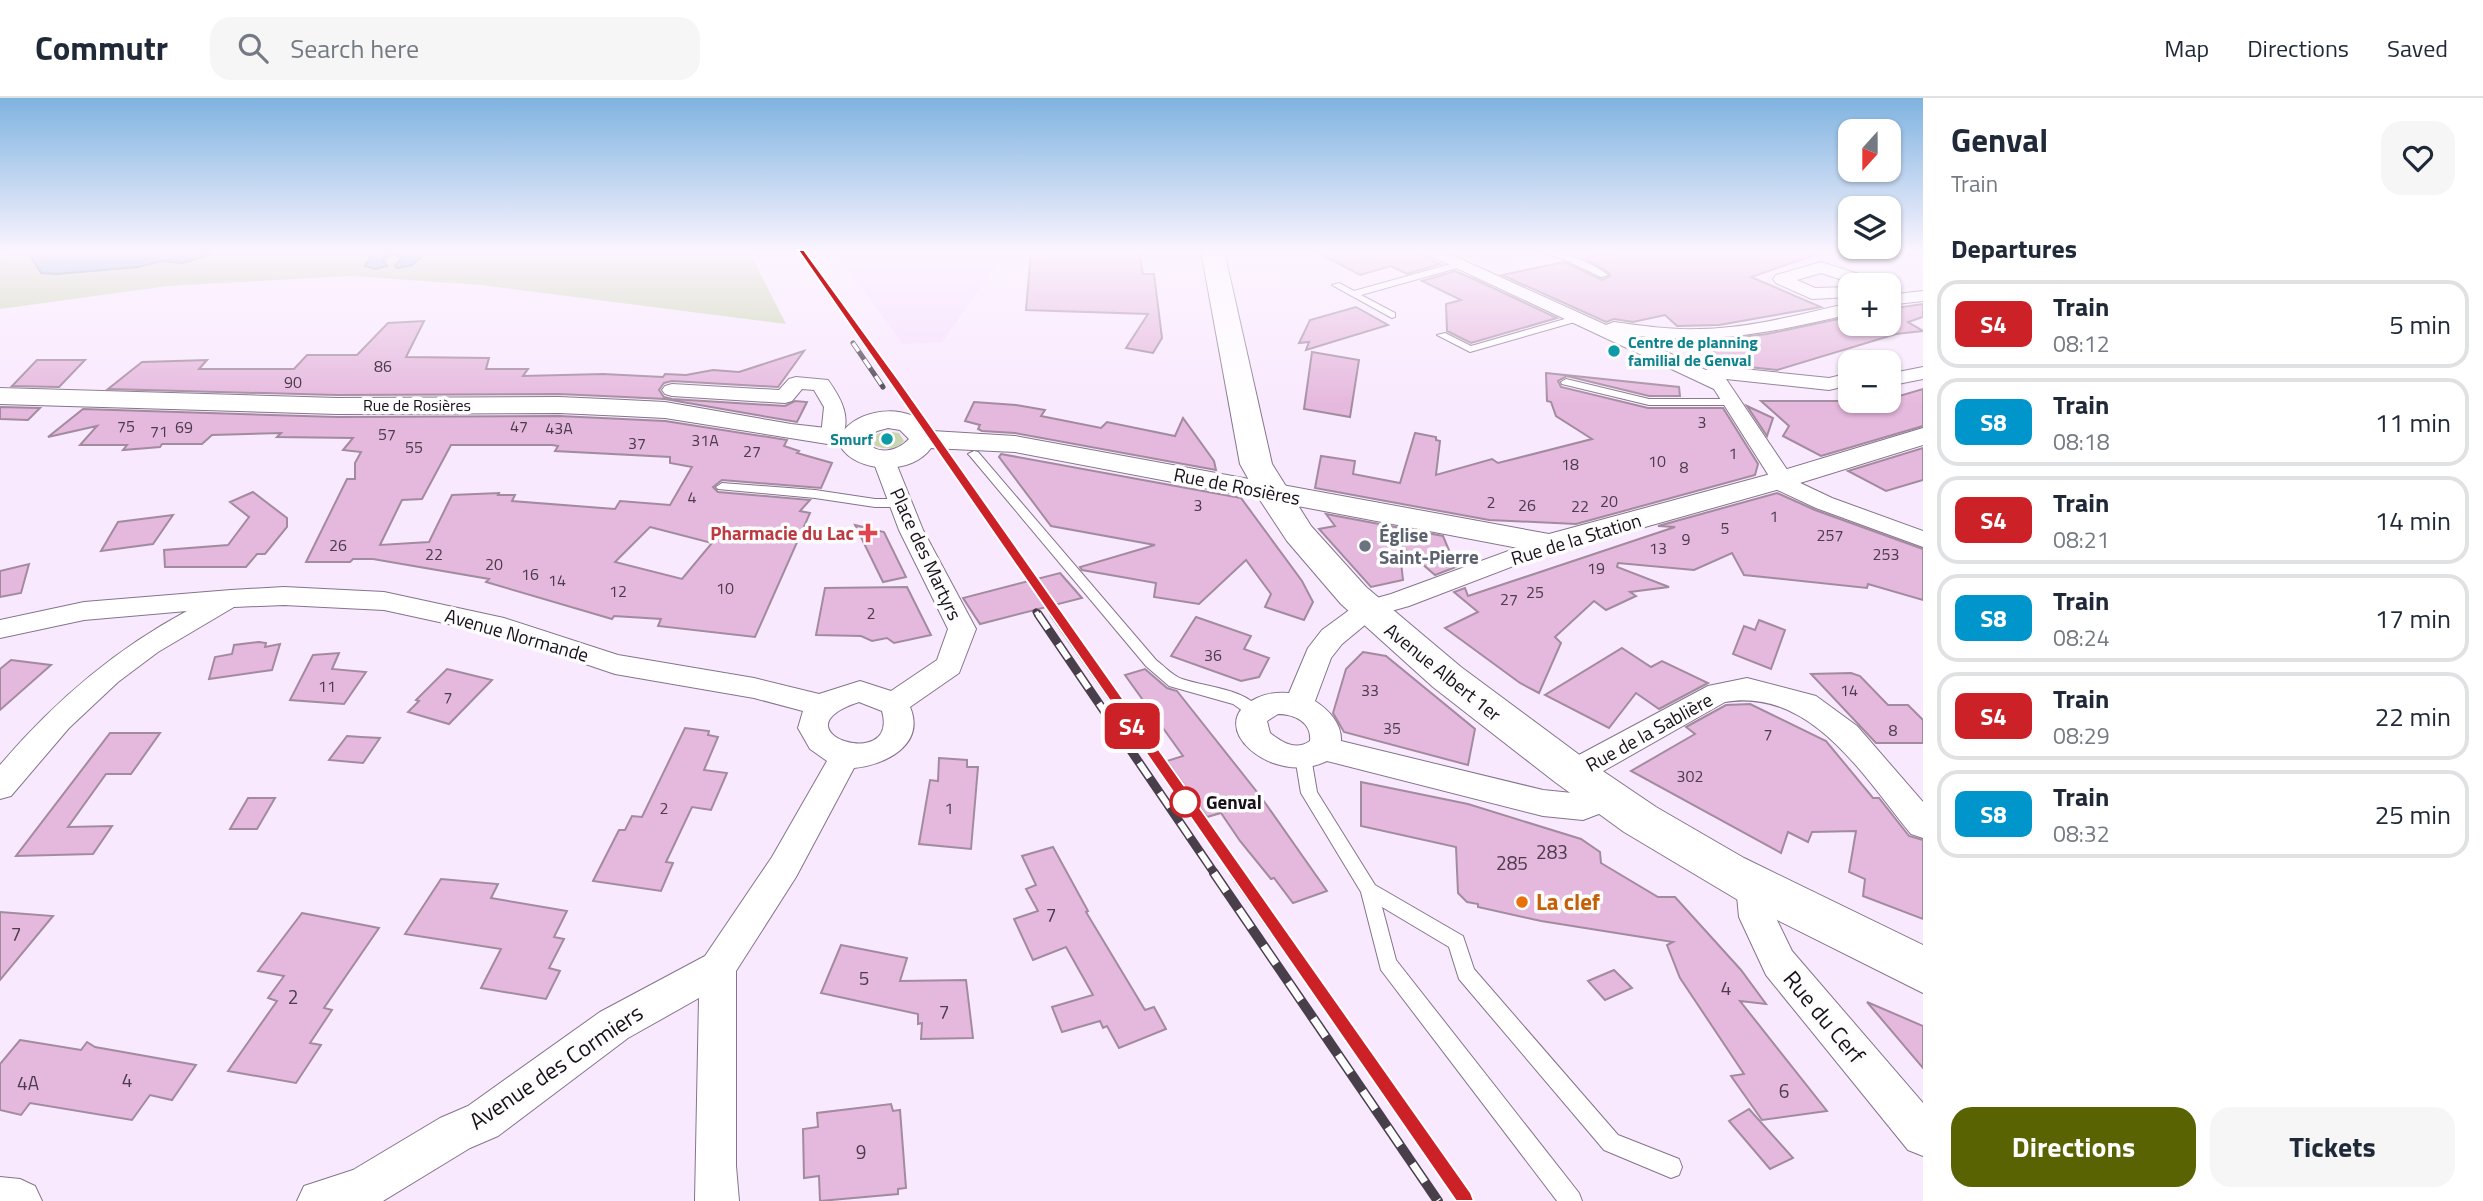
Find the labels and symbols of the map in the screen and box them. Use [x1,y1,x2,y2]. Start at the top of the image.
north arrow [1838,119,1900,182]
place label: Centre de planning familial de Genval [1628,330,1758,372]
marker: Centre de planning familial de Genval [1606,343,1622,359]
house number: 86 [374,354,392,378]
house number: 90 [284,370,302,394]
street label: Rue de Rosières [363,393,471,417]
house number: 3 [1698,410,1706,434]
house number: 75 [117,414,135,438]
house number: 47 [510,414,528,438]
house number: 69 [175,415,193,439]
house number: 43A [545,416,573,440]
house number: 71 [150,419,168,443]
house number: 57 [378,422,396,446]
place label: Smurf [830,427,873,451]
house number: 31A [691,428,719,452]
house number: 37 [628,431,646,455]
marker: Smurf [879,431,895,447]
house number: 55 [405,435,423,459]
house number: 27 [743,439,761,463]
house number: 1 [1729,441,1737,465]
house number: 10 [1648,449,1666,473]
house number: 18 [1561,452,1579,476]
house number: 8 [1680,455,1689,479]
street label: Rue de Rosières [1171,459,1303,512]
street label: Place des Martyrs [883,483,970,625]
house number: 4 [688,485,697,509]
house number: 20 [1600,489,1618,513]
house number: 2 [1487,490,1495,514]
house number: 3 [1194,493,1202,517]
house number: 26 [1518,493,1536,517]
house number: 22 [1571,494,1589,518]
house number: 1 [1770,504,1778,528]
street label: Rue de la Station [1507,505,1645,572]
house number: 5 [1721,516,1730,540]
place label: Pharmacie du Lac [710,518,854,547]
place label: Église Saint-Pierre [1379,520,1479,571]
house number: 257 [1817,523,1843,547]
marker: Pharmacie du Lac [860,525,876,541]
house number: 9 [1682,527,1691,551]
house number: 26 [329,533,347,557]
house number: 13 [1649,536,1667,560]
marker: Église Saint-Pierre [1357,538,1373,554]
house number: 22 [425,542,443,566]
house number: 253 [1873,542,1899,566]
house number: 20 [485,552,503,576]
house number: 19 [1587,556,1605,580]
house number: 16 [521,562,539,586]
house number: 14 [548,568,566,592]
house number: 10 [716,576,734,600]
house number: 12 [609,579,627,603]
house number: 25 [1526,580,1544,604]
house number: 27 [1500,587,1518,611]
street label: Avenue Normande [442,600,592,669]
house number: 2 [867,601,875,625]
street label: Avenue Albert 1er [1379,615,1508,728]
house number: 36 [1204,643,1222,667]
house number: 11 [318,674,336,698]
house number: 33 [1361,678,1379,702]
house number: 14 [1840,678,1858,702]
house number: 7 [444,685,452,709]
street label: Rue de la Sablière [1580,685,1718,779]
line badge: S4 [1100,703,1164,749]
house number: 35 [1383,716,1401,740]
house number: 8 [1889,718,1898,742]
house number: 7 [1764,722,1772,746]
house number: 302 [1677,764,1703,788]
marker: Genval [1170,787,1200,817]
place label: Genval [1206,787,1262,816]
house number: 2 [660,796,668,820]
house number: 1 [945,796,953,820]
house number: 283 [1536,837,1568,866]
house number: 285 [1496,848,1528,877]
place label: La clef [1536,884,1600,919]
marker: La clef [1514,894,1530,910]
house number: 7 [1046,900,1056,929]
house number: 7 [11,919,21,948]
house number: 5 [859,963,869,992]
street label: Rue du Cerf [1775,963,1874,1071]
house number: 4 [1721,973,1731,1002]
house number: 2 [288,982,298,1011]
street label: Avenue des Cormiers [462,995,650,1138]
house number: 7 [939,997,949,1026]
house number: 4 [122,1065,132,1094]
house number: 4A [17,1068,39,1097]
house number: 6 [1779,1076,1789,1105]
house number: 9 [856,1137,866,1166]

